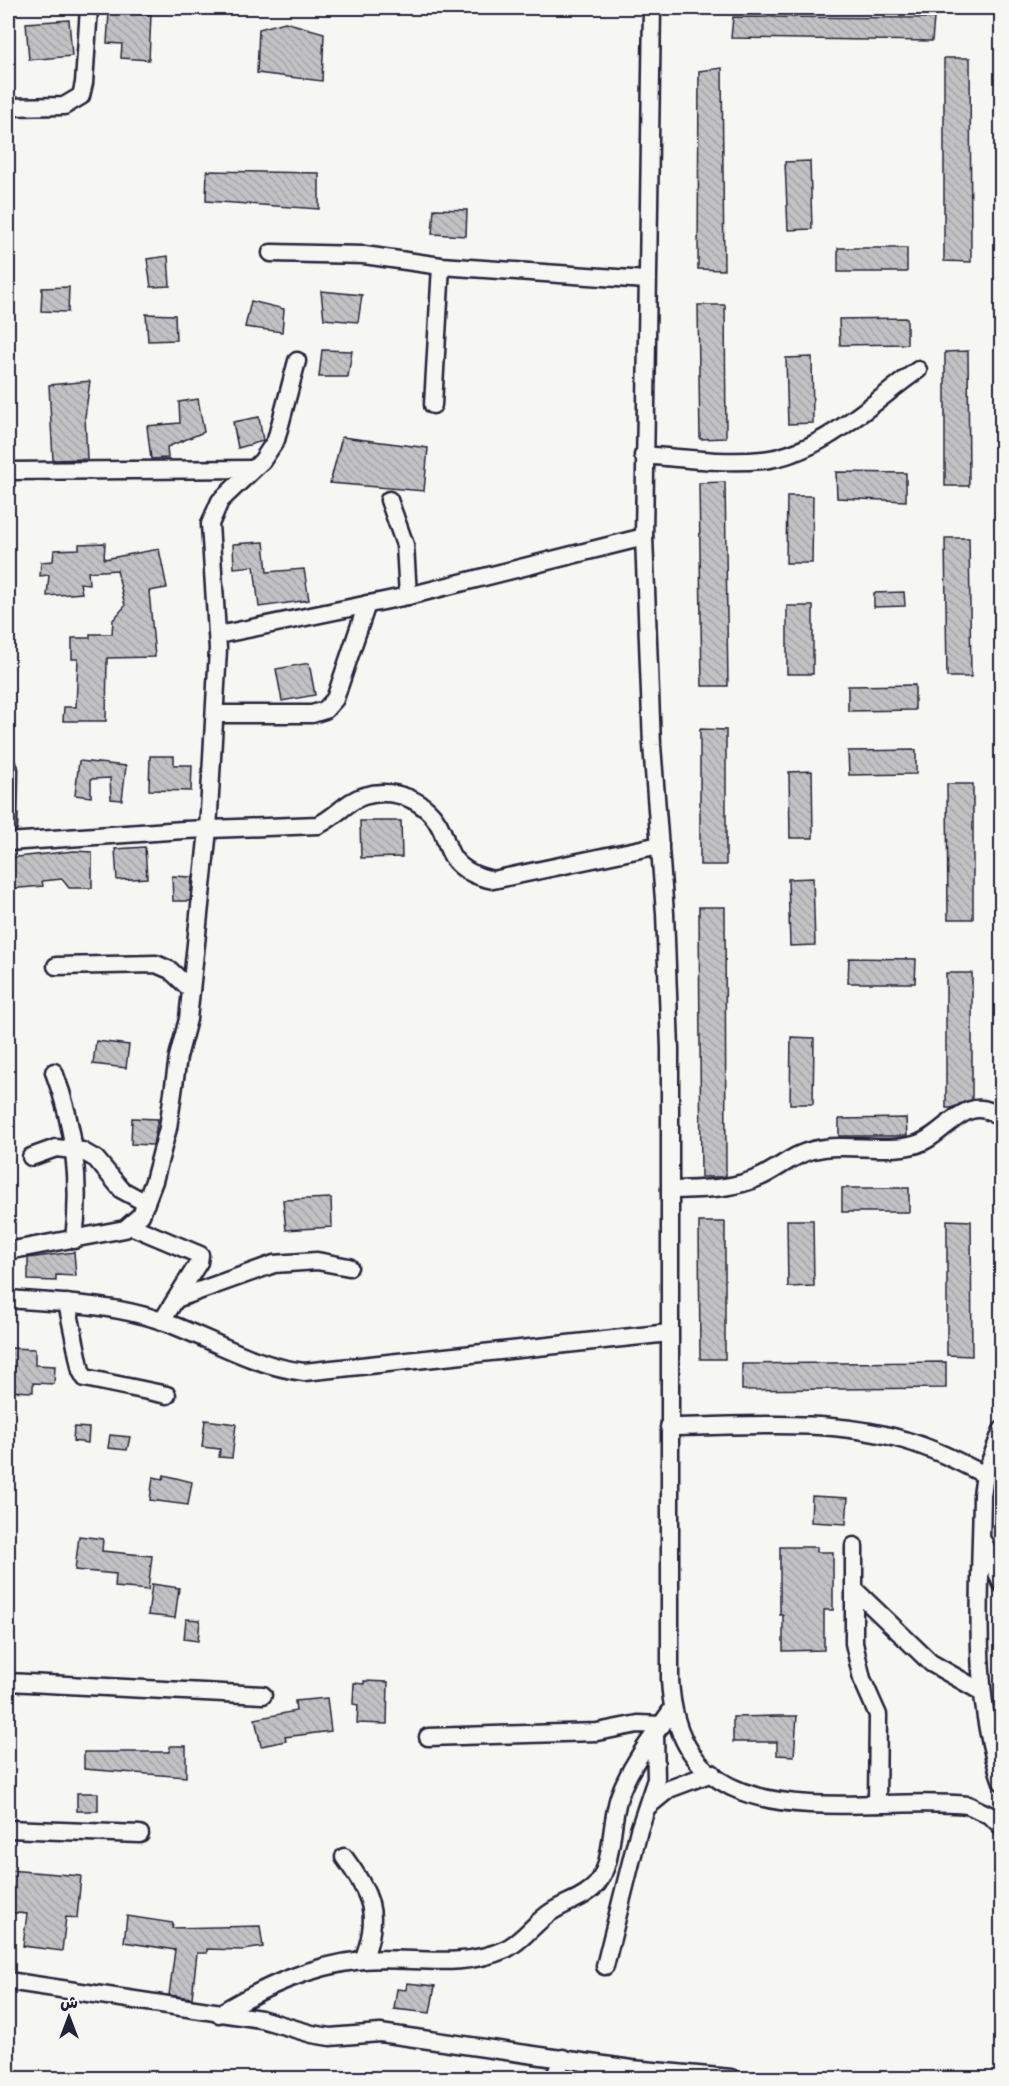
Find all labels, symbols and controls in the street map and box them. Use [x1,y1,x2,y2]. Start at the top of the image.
north arrow [39,1987,99,2047]
text: ش [60,1993,78,2013]

